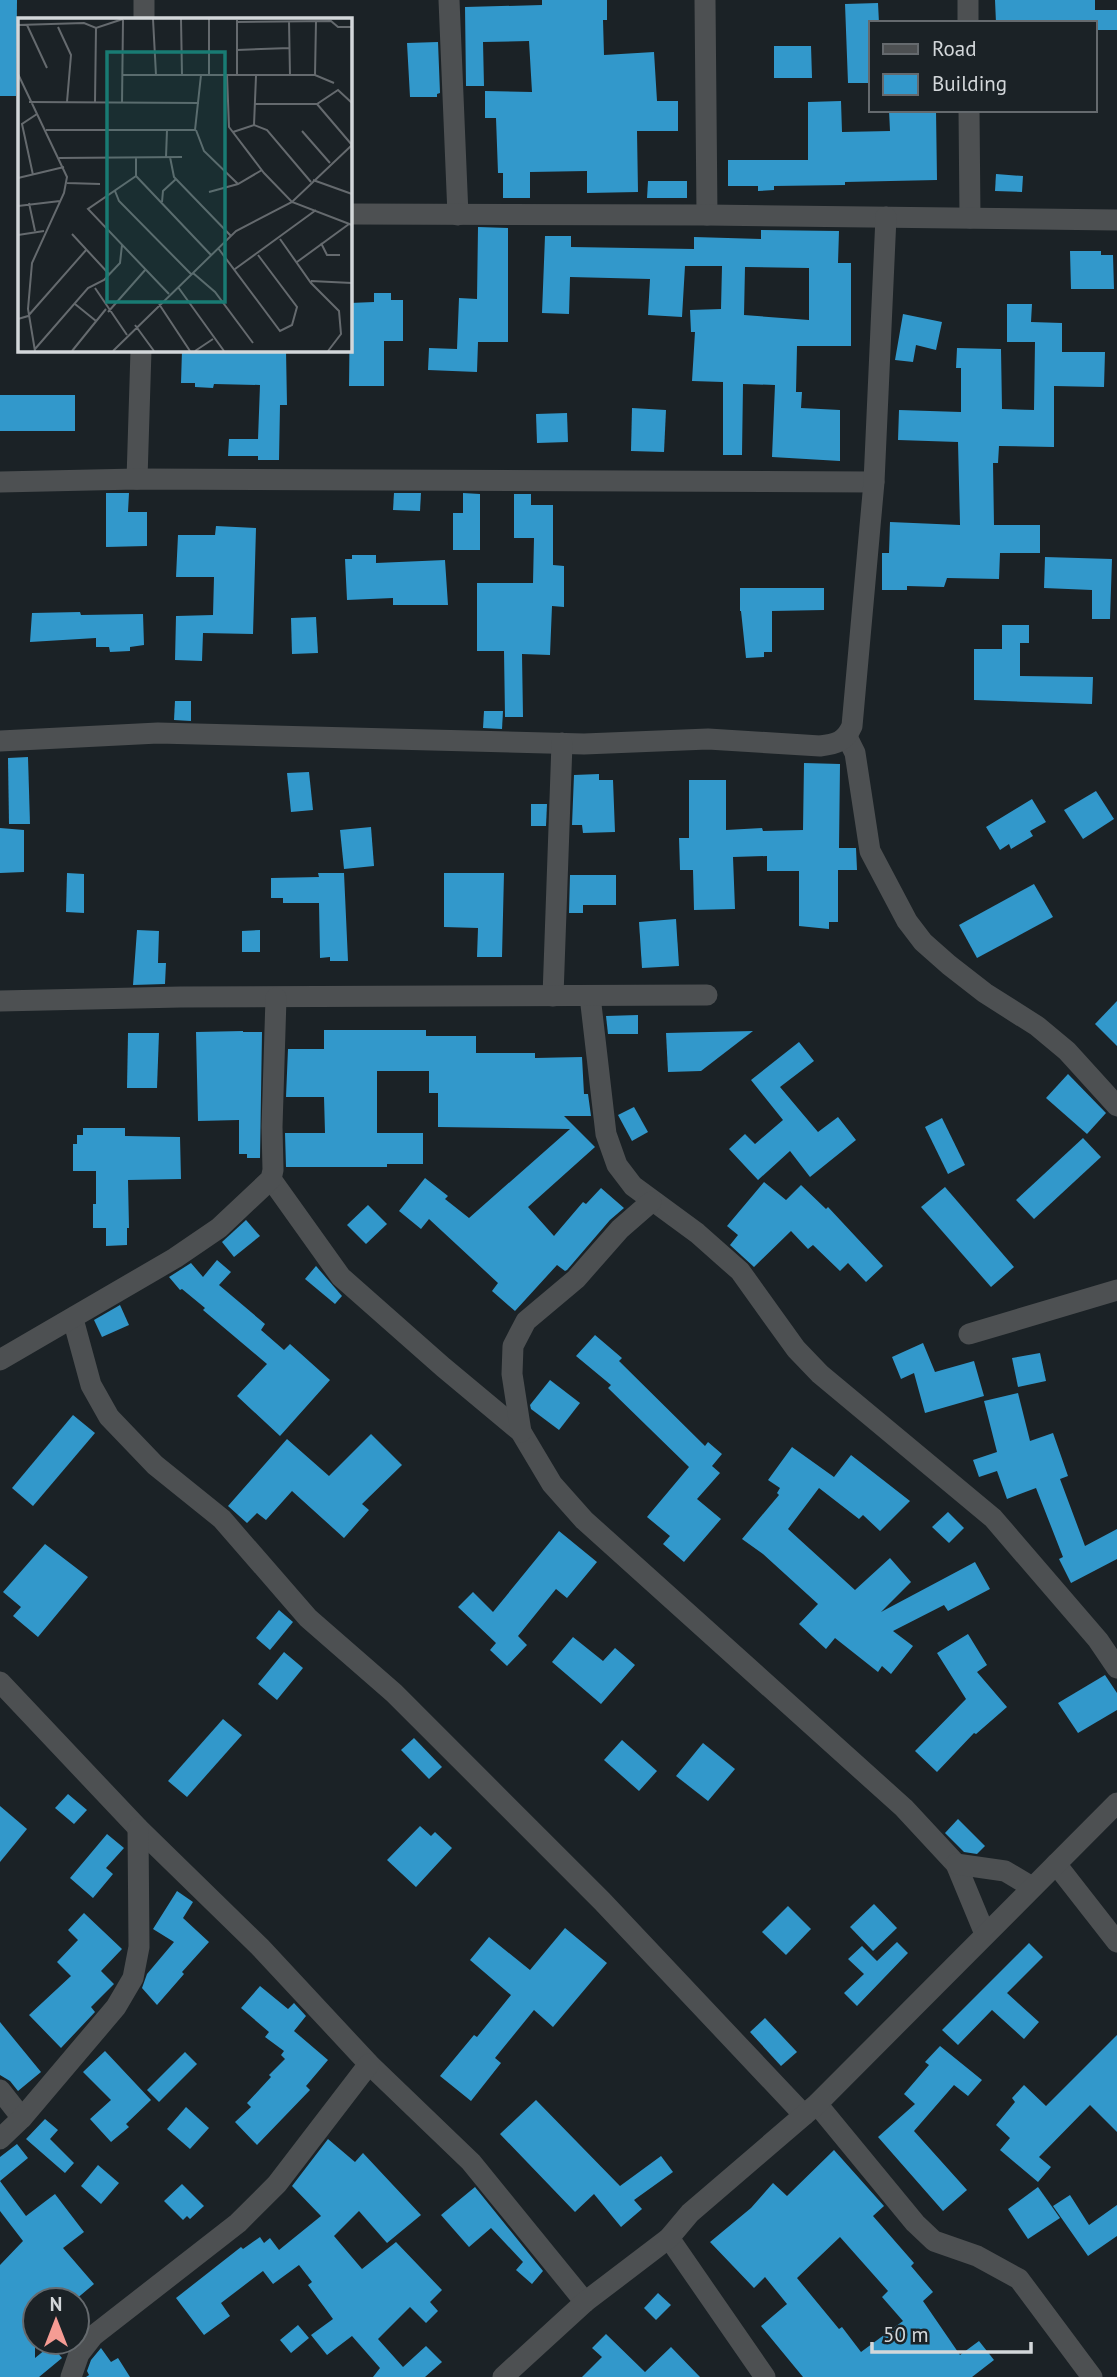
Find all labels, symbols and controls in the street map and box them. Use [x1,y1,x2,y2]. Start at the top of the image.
inset map [18,18,352,352]
legend [869,21,1096,112]
text: Road [932,35,976,62]
text: Building [932,70,1007,97]
north arrow [21,2286,91,2356]
text: N [50,2292,62,2316]
scale bar [872,2310,1031,2354]
text: 50 m [883,2321,929,2348]

